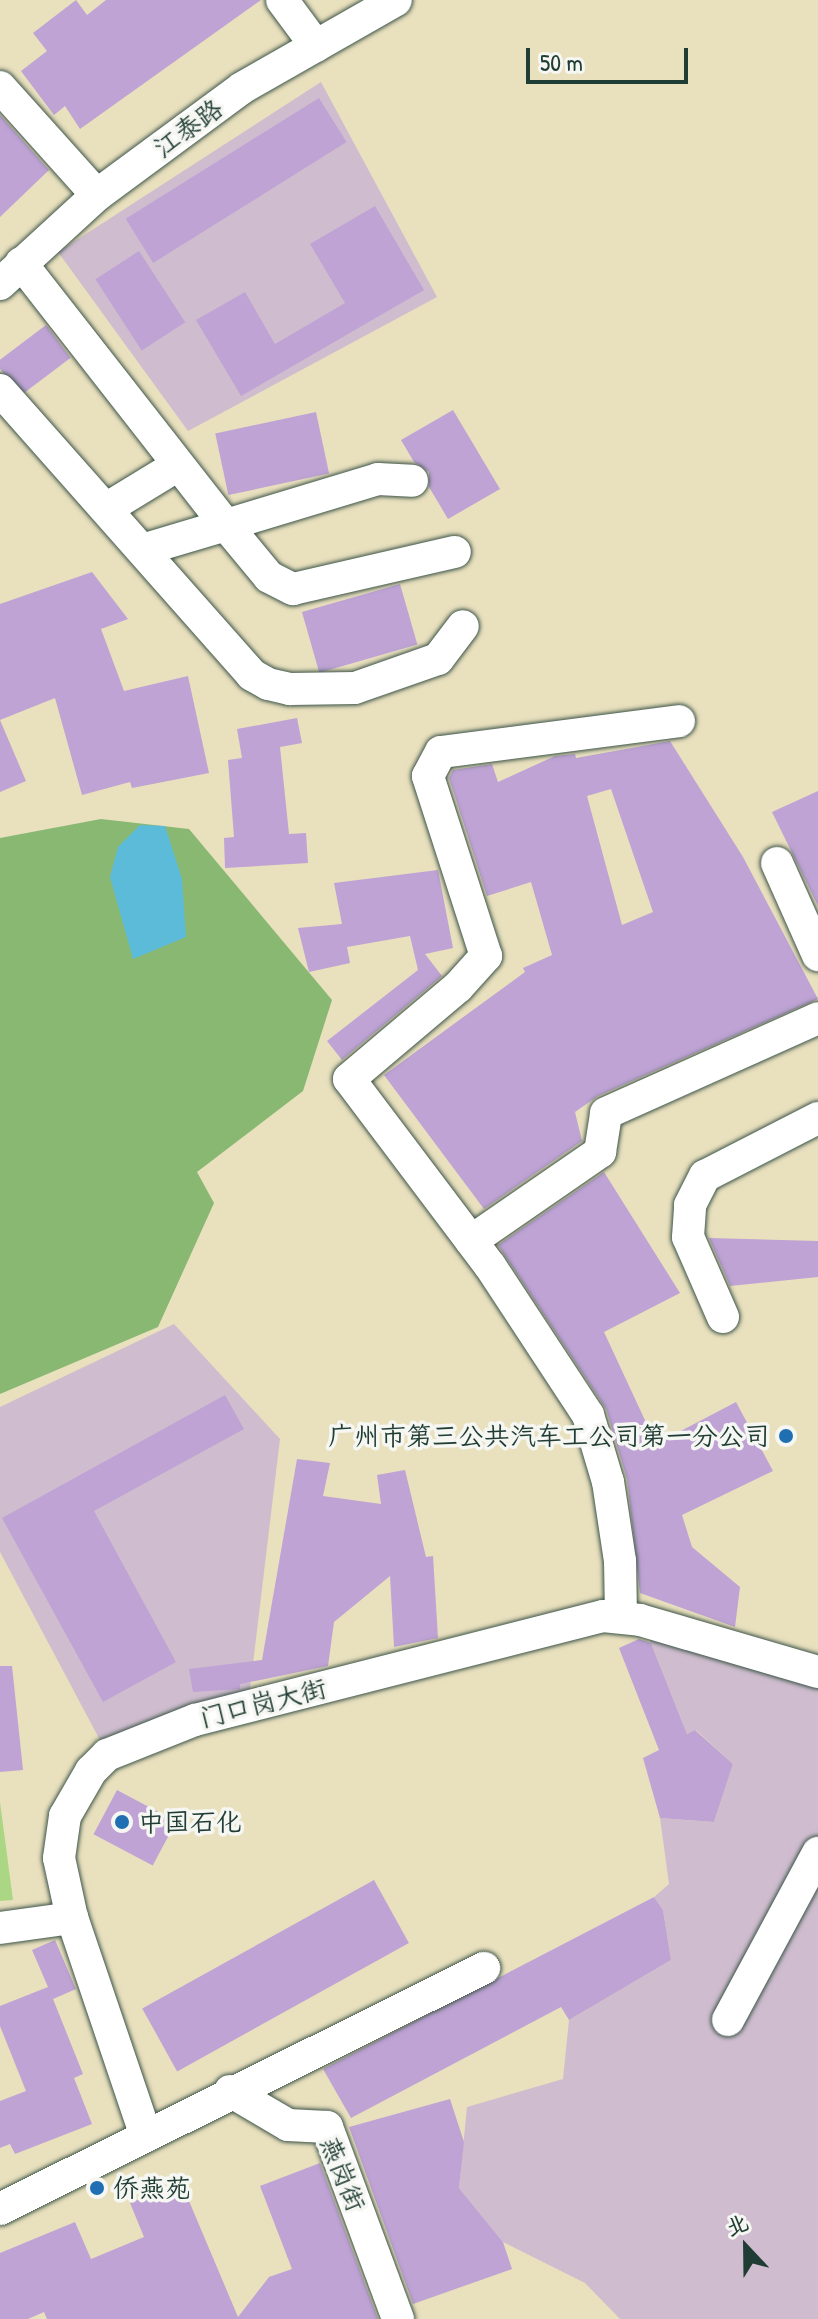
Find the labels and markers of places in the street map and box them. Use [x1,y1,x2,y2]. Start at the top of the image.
place label: 广州市第三公共汽车工公司第一分公司 [328,1420,770,1452]
marker: 广州市第三公共汽车工公司第一分公司 [777,1427,795,1445]
place label: 中国石化 [138,1806,242,1838]
marker: 中国石化 [113,1813,131,1831]
place label: 侨燕苑 [113,2172,191,2204]
marker: 侨燕苑 [88,2179,106,2197]

